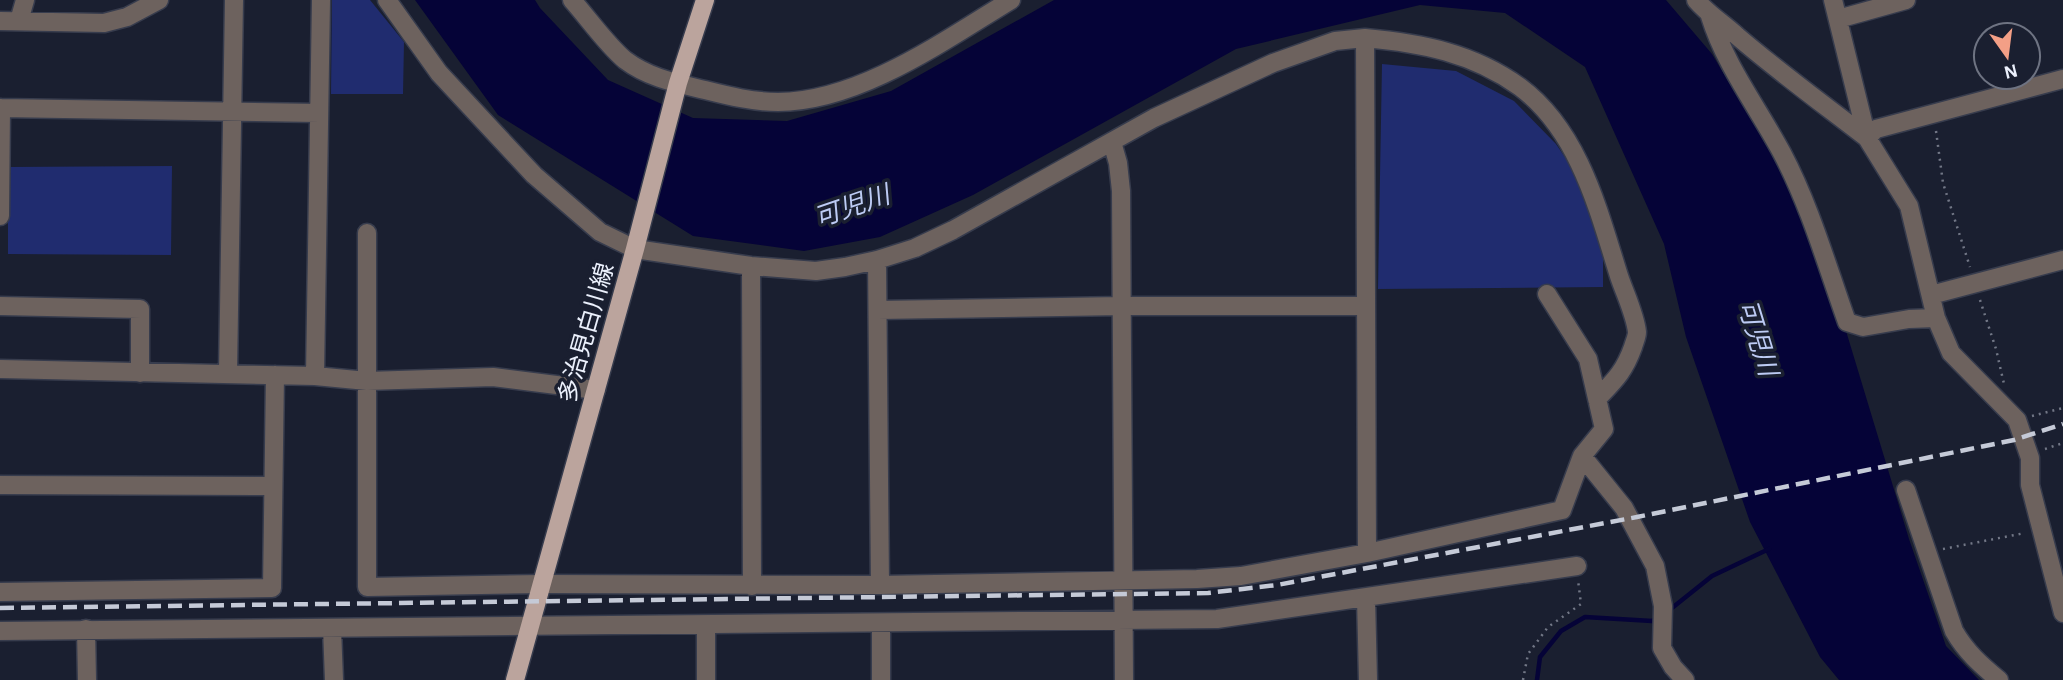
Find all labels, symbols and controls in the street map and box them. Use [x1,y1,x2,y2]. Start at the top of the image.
north arrow [1972,21,2042,91]
text: N [2002,60,2019,82]
water label: 可児川 [811,180,896,232]
street label: 多治見白川線 [554,260,618,406]
water label: 可児川 [1733,297,1783,382]

